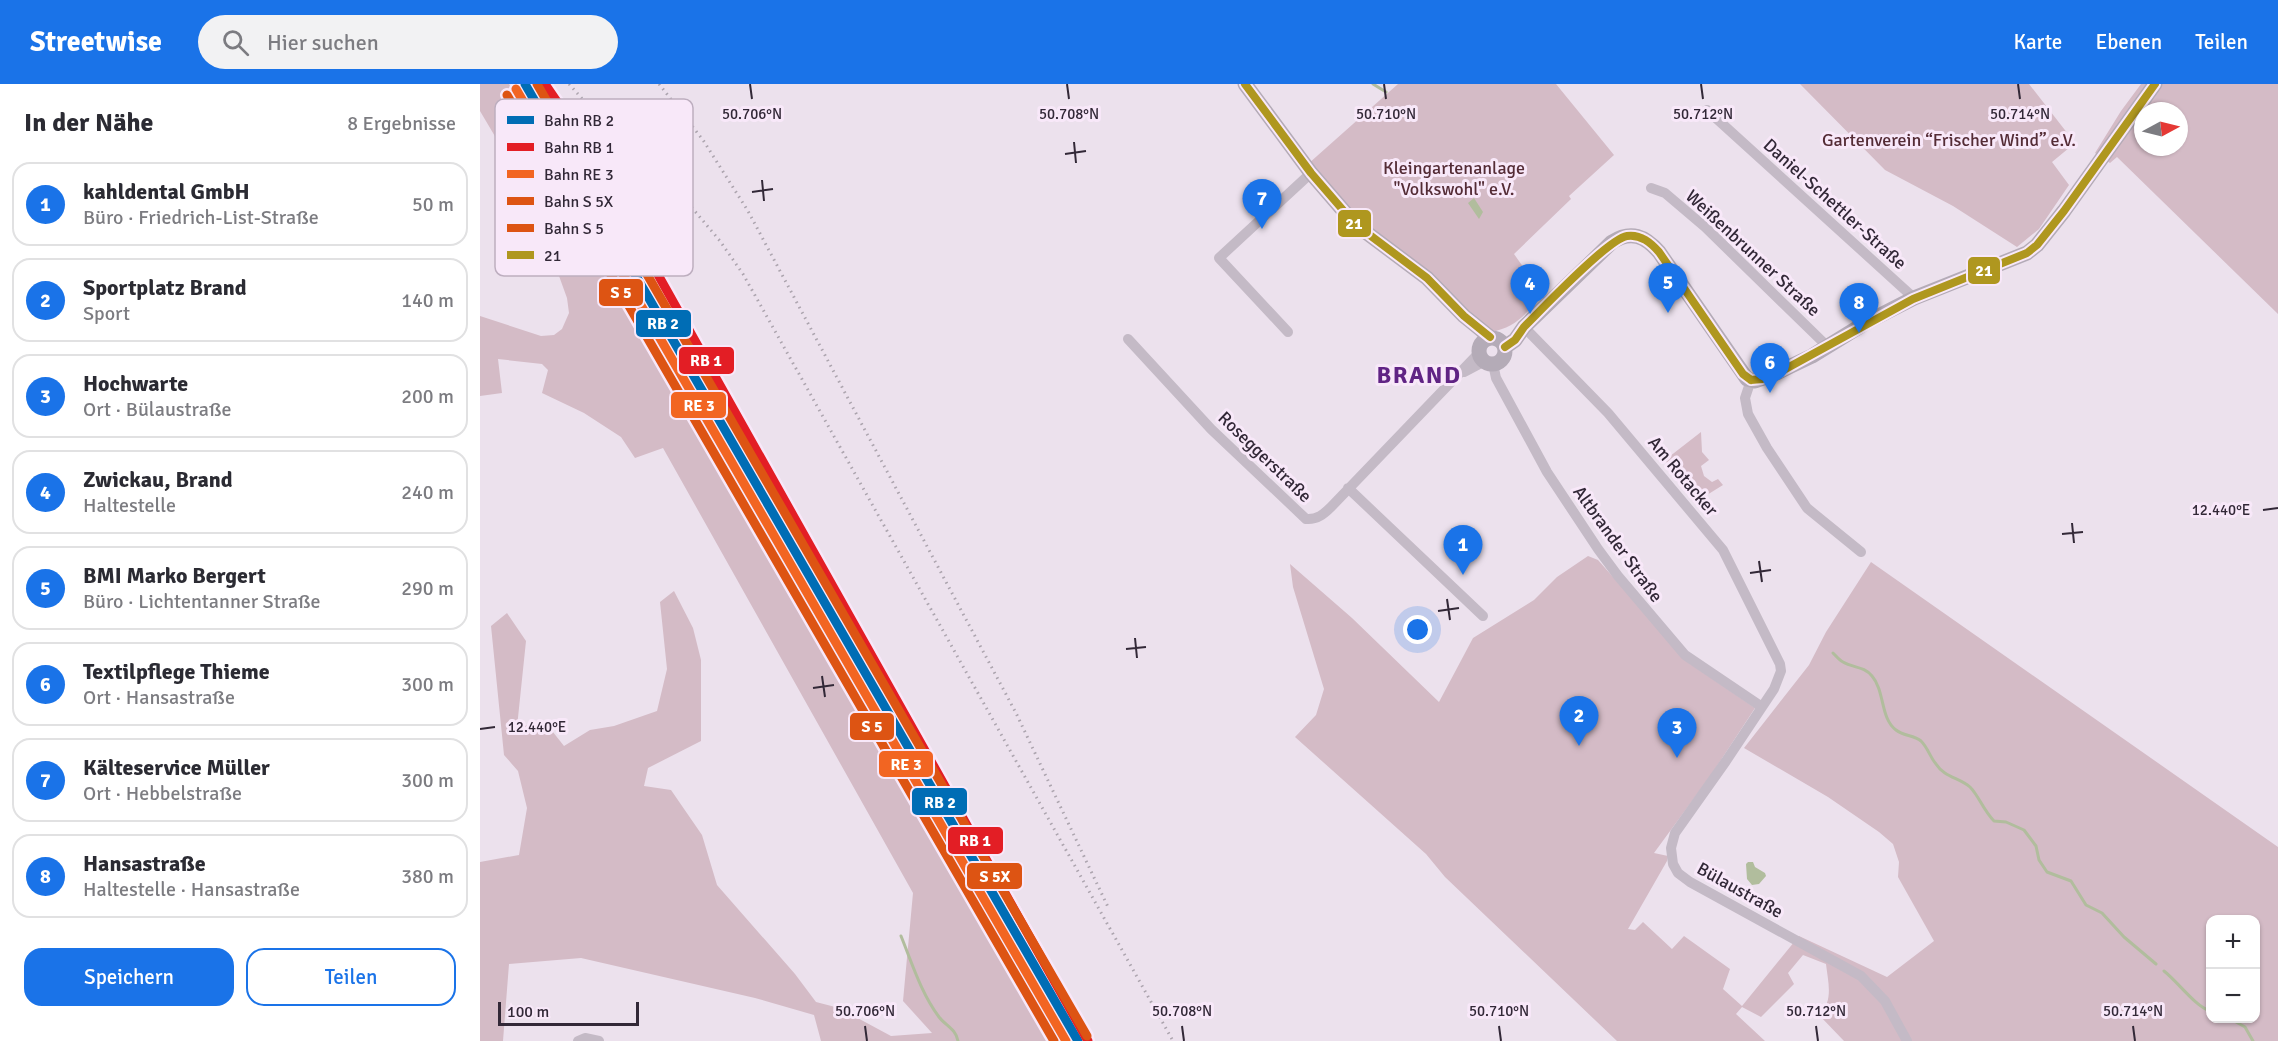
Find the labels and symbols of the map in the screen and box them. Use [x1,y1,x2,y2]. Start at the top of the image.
legend [495,99,693,276]
north arrow [2134,102,2188,156]
text: 50.706°N [722,105,782,123]
text: 50.708°N [1039,105,1099,123]
text: 50.710°N [1356,105,1416,123]
text: 50.712°N [1673,105,1733,123]
text: 50.714°N [1990,105,2050,123]
text: Bahn RB 2 [544,111,614,131]
park label: Gartenverein “Frischer Wind” e.V. [1822,129,2076,151]
street label: Daniel-Schettler-Straße [1759,134,1911,274]
text: Bahn RB 1 [544,138,614,158]
park label: Kleingartenanlage "Volkswohl" e.V. [1383,157,1525,200]
text: Bahn RE 3 [544,165,614,185]
pin: 7 [1242,180,1282,229]
street label: Weißenbrunner Straße [1681,185,1825,321]
text: Bahn S 5X [544,192,614,212]
line badge: 21 [1337,209,1372,238]
text: 21 [1345,214,1363,234]
text: Bahn S 5 [544,219,604,239]
text: 21 [544,246,561,266]
line badge: 21 [1967,256,2001,285]
text: 21 [1975,261,1993,281]
pin: 4 [1510,264,1550,314]
pin: 5 [1648,264,1688,313]
line badge: S 5 [598,278,644,307]
text: S 5 [610,283,632,303]
pin: 8 [1840,284,1878,333]
line badge: RB 2 [635,309,692,338]
text: RB 2 [647,314,679,334]
pin: 6 [1750,344,1790,393]
line badge: RB 1 [678,346,735,375]
text: RB 1 [690,351,722,371]
district label: BRAND [1376,360,1462,390]
line badge: RE 3 [670,391,727,419]
text: RE 3 [683,396,715,416]
street label: Roseggerstraße [1214,407,1316,507]
street label: Am Rotacker [1643,432,1723,521]
street label: Altbrander Straße [1568,482,1668,606]
text: 12.440°E [2192,501,2250,519]
pin: 1 [1444,526,1482,575]
your location [1403,615,1432,644]
pin: 2 [1560,696,1598,746]
pin: 3 [1658,708,1696,758]
line badge: S 5 [849,712,895,741]
text: S 5 [861,717,883,737]
text: 12.440°E [508,718,566,736]
line badge: RE 3 [878,750,934,778]
text: RE 3 [890,755,922,775]
line badge: RB 2 [911,787,968,816]
text: RB 2 [924,793,956,813]
line badge: RB 1 [947,826,1004,855]
text: RB 1 [959,831,991,851]
street label: Bülaustraße [1693,857,1787,923]
line badge: S 5X [966,862,1023,890]
text: S 5X [980,867,1011,887]
scale bar [498,999,639,1026]
text: 50.706°N [835,1002,895,1020]
text: 50.708°N [1152,1002,1212,1020]
text: 50.710°N [1469,1002,1529,1020]
text: 50.712°N [1786,1002,1846,1020]
text: 50.714°N [2103,1002,2163,1020]

